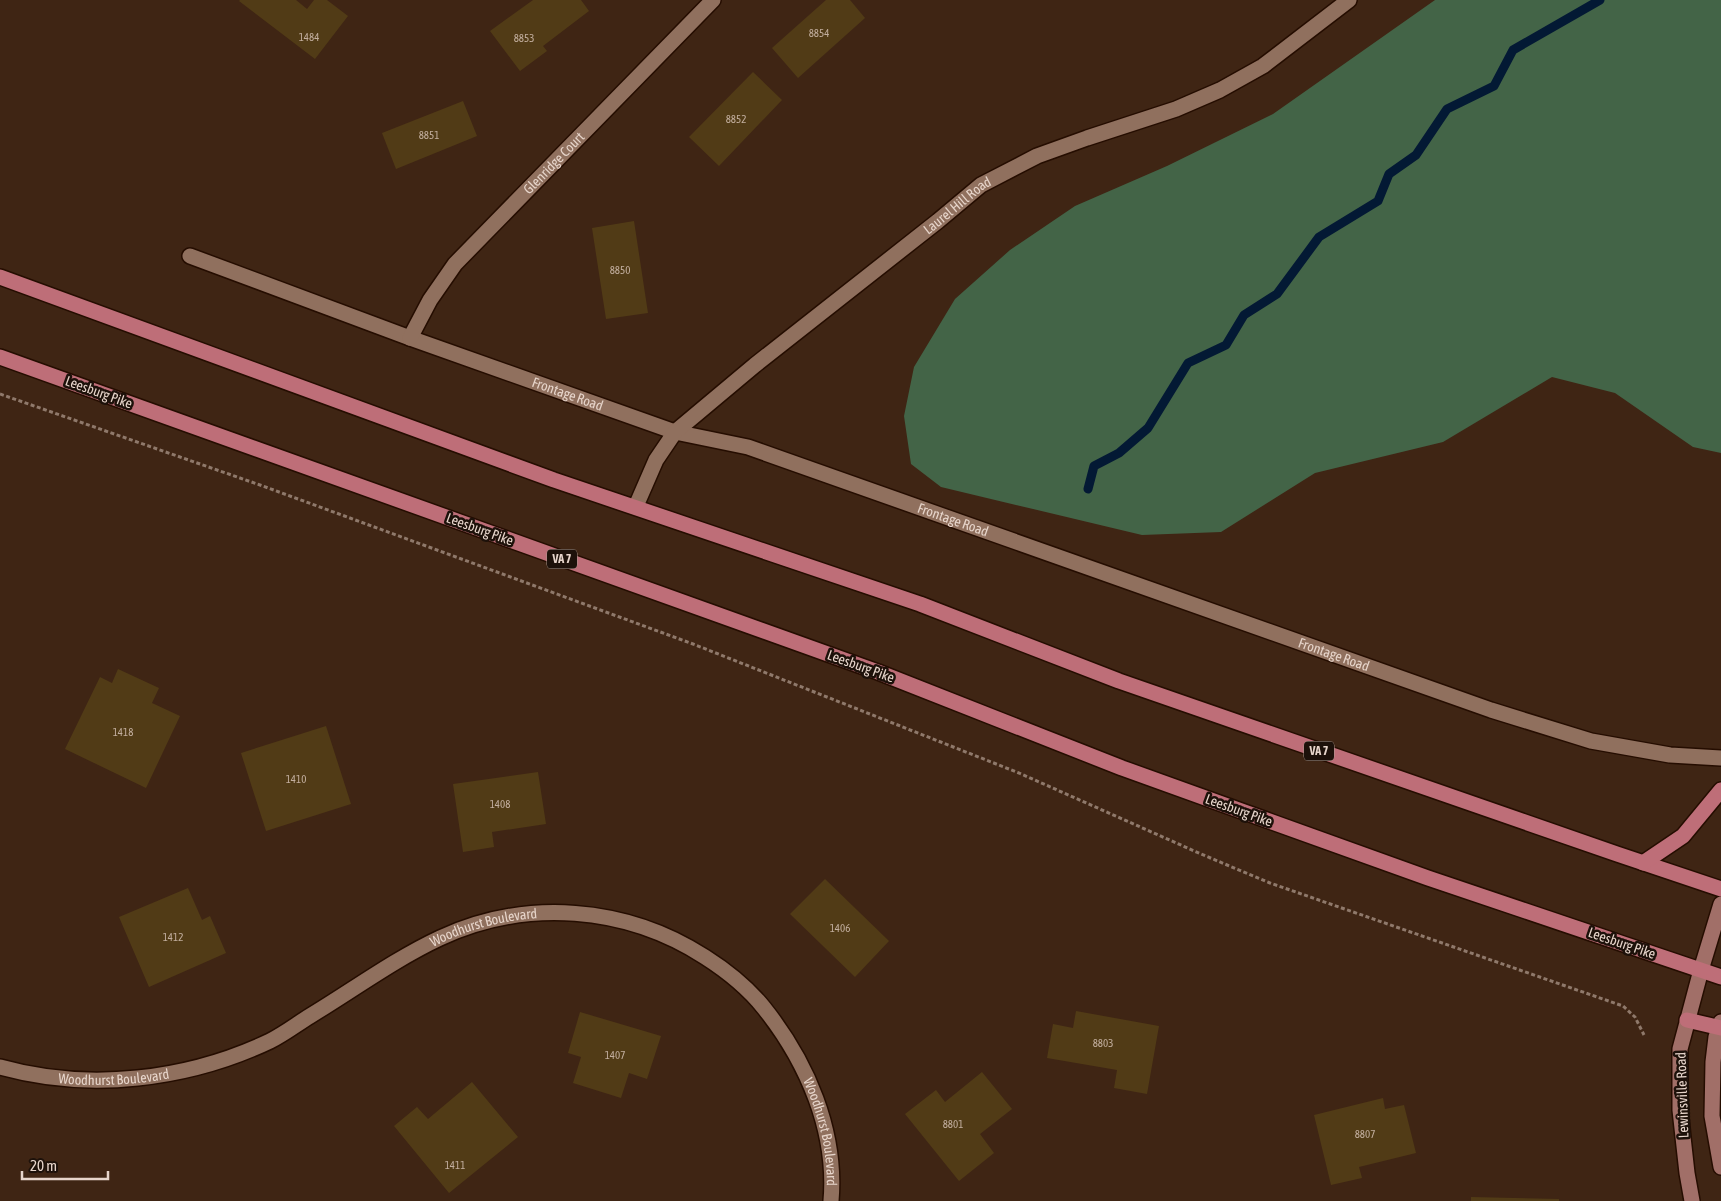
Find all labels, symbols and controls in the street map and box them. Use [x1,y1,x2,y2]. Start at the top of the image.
house number: 8854 [809,27,829,39]
house number: 1484 [299,31,319,43]
house number: 8853 [514,32,534,44]
house number: 8852 [726,113,746,125]
house number: 8851 [419,129,439,141]
street label: Glenridge Court [520,129,587,197]
street label: Laurel Hill Road [920,173,993,237]
house number: 8850 [610,264,630,276]
street label: Leesburg Pike [63,372,135,412]
street label: Frontage Road [530,374,605,414]
street label: Frontage Road [915,500,991,540]
street label: Leesburg Pike [444,509,516,549]
road number: VA 7 [547,550,577,568]
street label: Frontage Road [1296,634,1372,674]
street label: Leesburg Pike [825,646,897,686]
house number: 1418 [113,726,133,738]
road number: VA 7 [1304,741,1334,760]
house number: 1410 [286,773,306,785]
street label: Leesburg Pike [1203,790,1275,830]
house number: 1408 [490,798,510,810]
street label: Woodhurst Boulevard [427,905,538,950]
house number: 1406 [830,922,850,934]
street label: Leesburg Pike [1586,924,1658,962]
house number: 1412 [163,931,183,943]
house number: 8803 [1093,1037,1113,1049]
house number: 1407 [605,1049,625,1061]
street label: Lewinsville Road [1673,1052,1691,1138]
street label: Woodhurst Boulevard [58,1066,170,1088]
street label: Woodhurst Boulevard [800,1075,840,1186]
house number: 8801 [943,1118,963,1130]
house number: 8807 [1355,1128,1375,1140]
scale bar [22,1148,109,1180]
text: 20 m [30,1157,57,1174]
house number: 1411 [445,1159,465,1171]

